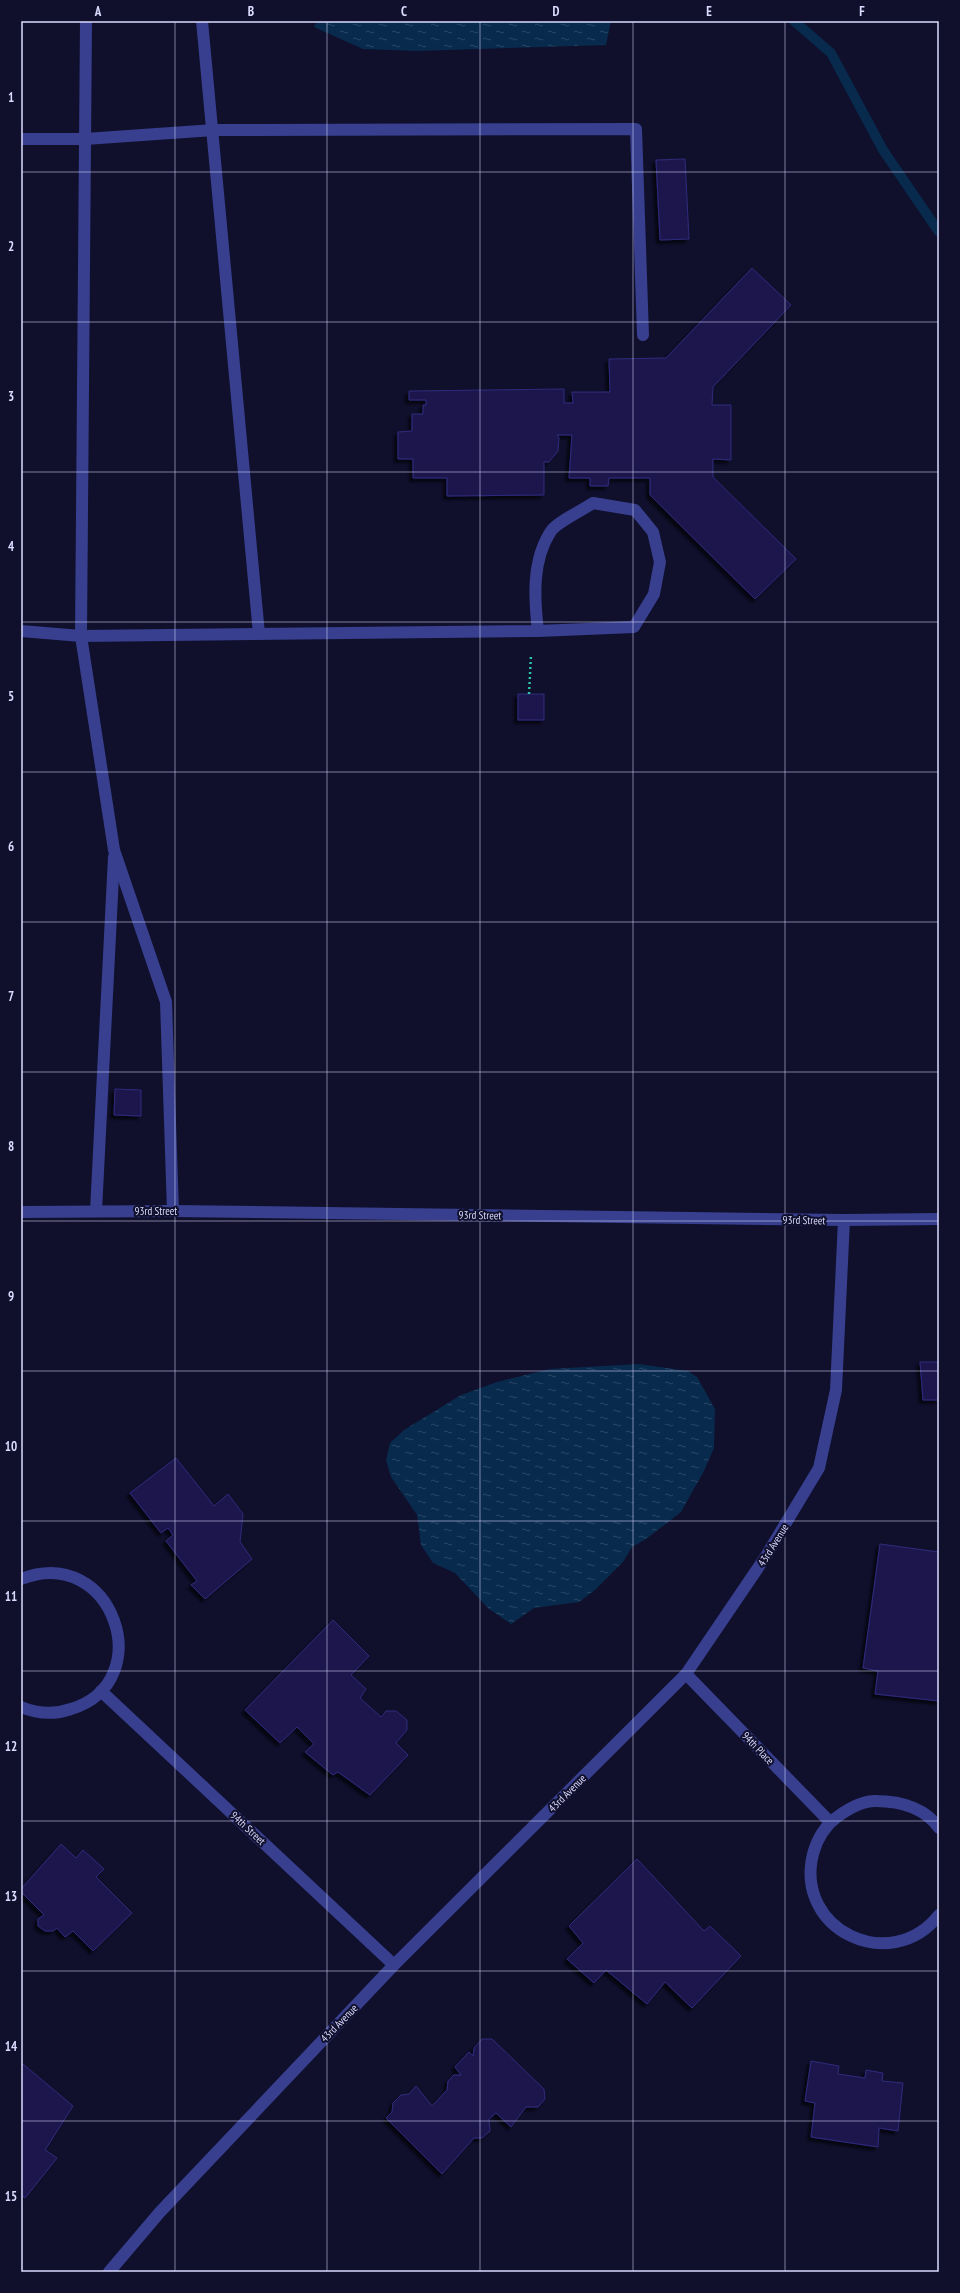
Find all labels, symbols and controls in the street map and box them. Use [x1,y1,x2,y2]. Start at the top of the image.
text: A [94,3,102,20]
text: B [248,3,254,20]
text: C [401,3,407,20]
text: D [553,3,560,20]
text: E [706,3,712,20]
text: F [859,3,865,20]
text: 1 [8,89,14,106]
text: 2 [8,238,14,255]
text: 3 [8,388,14,405]
text: 4 [8,538,15,555]
text: 5 [8,688,14,705]
text: 6 [8,838,14,855]
text: 7 [8,988,14,1005]
text: 8 [8,1138,14,1155]
street label: 93rd Street [135,1204,177,1218]
street label: 93rd Street [458,1208,502,1222]
street label: 93rd Street [782,1213,826,1227]
text: 9 [8,1288,14,1305]
text: 10 [5,1438,17,1455]
street label: 43rd Avenue [754,1521,792,1569]
text: 11 [5,1588,17,1605]
street label: 94th Place [739,1729,777,1768]
text: 12 [5,1738,17,1755]
street label: 43rd Avenue [545,1771,589,1815]
street label: 94th Street [228,1808,268,1848]
text: 13 [5,1888,17,1905]
street label: 43rd Avenue [317,2001,361,2045]
text: 14 [5,2038,18,2055]
text: 15 [5,2188,17,2205]

